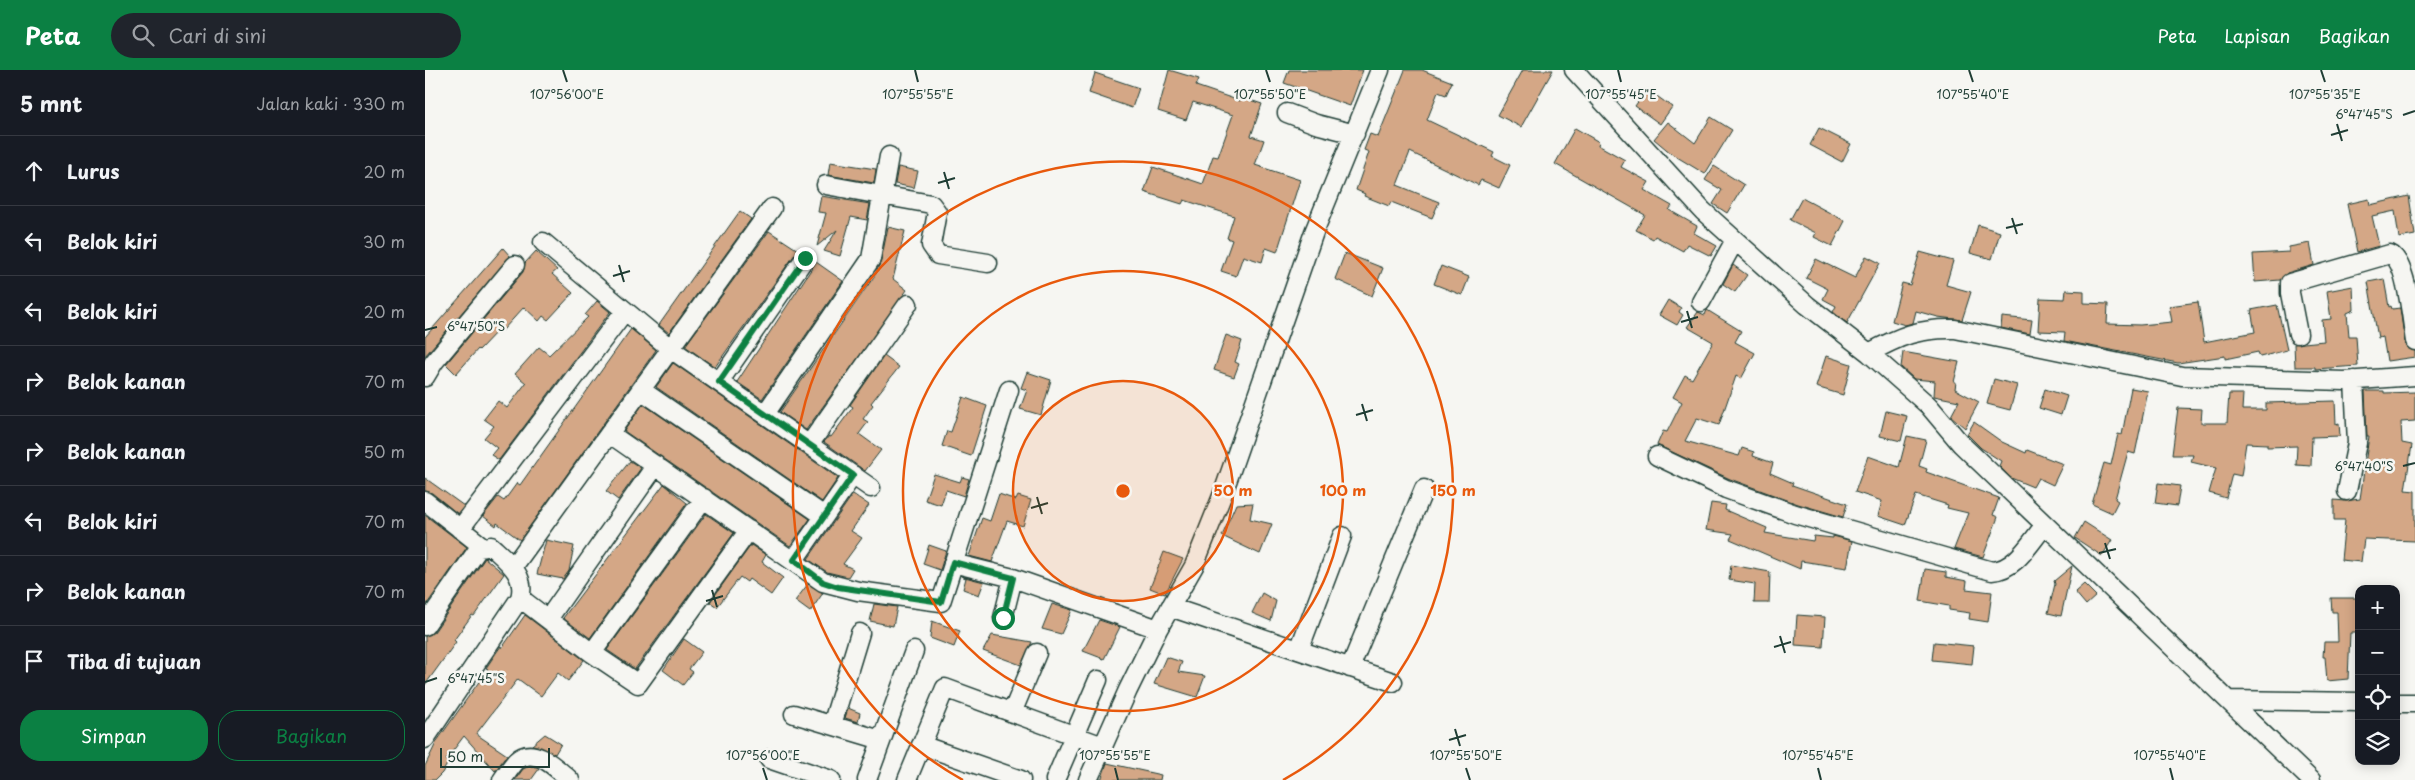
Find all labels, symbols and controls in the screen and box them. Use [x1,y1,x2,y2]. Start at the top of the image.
search box [111,13,461,58]
text: Peta [25,17,81,53]
icon: search [129,21,157,49]
text: Cari di sini [169,21,266,49]
text: Peta [2158,22,2196,49]
text: Lapisan [2224,22,2290,49]
text: Bagikan [2318,22,2390,49]
text: 107°56'00"E [530,85,604,103]
text: 107°55'55"E [882,85,954,103]
text: 107°55'50"E [1234,85,1306,103]
text: 107°55'45"E [1585,85,1657,103]
text: 107°55'40"E [1937,85,2009,103]
text: 107°55'35"E [2289,85,2361,103]
text: 5 mnt [20,87,83,119]
text: Jalan kaki · 330 m [256,91,405,115]
text: 6°47'45"S [2335,105,2393,123]
icon: ahead [20,157,48,185]
text: Lurus [67,157,120,185]
text: 20 m [364,159,405,183]
icon: left [20,227,48,255]
text: Belok kiri [67,227,157,255]
text: 30 m [363,229,405,253]
route end [794,247,817,270]
icon: left [20,297,48,325]
text: Belok kiri [67,297,157,325]
text: 20 m [364,299,405,323]
text: 6°47'50"S [447,317,505,335]
icon: right [20,367,48,395]
text: Belok kanan [67,367,186,395]
text: 70 m [365,369,405,393]
icon: right [20,437,48,465]
text: Belok kanan [67,437,186,465]
text: 50 m [364,439,405,463]
text: 6°47'40"S [2335,457,2393,475]
text: 50 m [1214,478,1252,501]
text: 100 m [1320,478,1366,501]
text: 150 m [1430,478,1476,501]
centre of rings [1114,482,1132,500]
icon: left [20,507,48,535]
text: Belok kiri [67,507,157,535]
text: 70 m [365,509,405,533]
icon: right [20,577,48,605]
text: Belok kanan [67,577,186,605]
text: 70 m [365,579,405,603]
map controls [2355,585,2400,765]
button: + [2355,585,2400,630]
route start [992,607,1015,630]
button: − [2355,630,2400,675]
icon: arrive [20,647,48,675]
text: Tiba di tujuan [67,647,201,675]
text: 6°47'45"S [447,669,505,687]
button: locate [2355,675,2400,720]
button: Simpan [20,710,208,761]
button: Bagikan [218,710,405,761]
button: layers [2355,720,2400,765]
scale bar [440,745,550,768]
text: 50 m [447,746,483,767]
text: 107°56'00"E [726,746,800,764]
text: 107°55'55"E [1079,746,1151,764]
text: 107°55'50"E [1430,746,1502,764]
text: 107°55'45"E [1782,746,1854,764]
text: 107°55'40"E [2134,746,2206,764]

